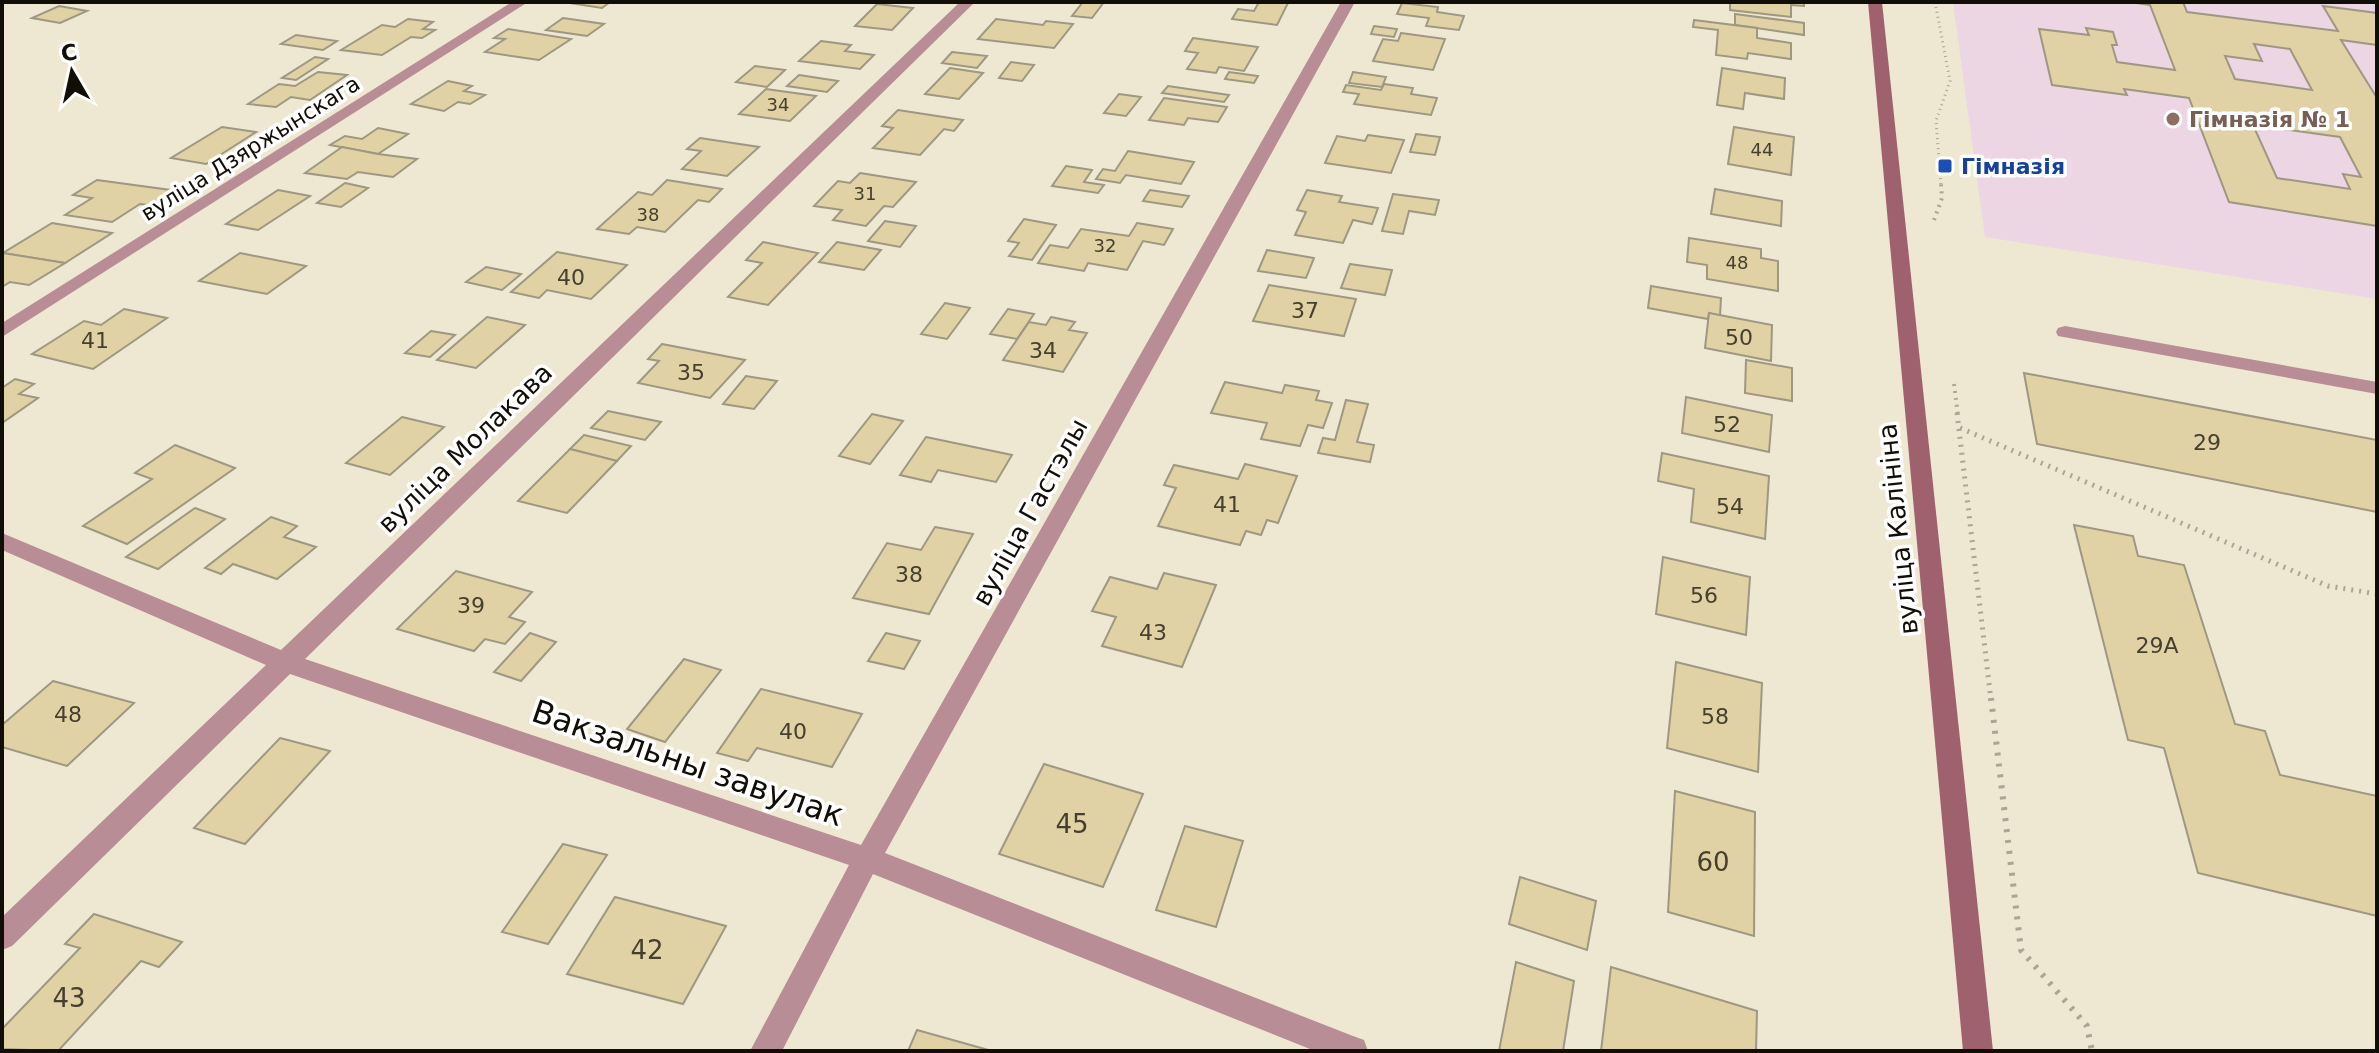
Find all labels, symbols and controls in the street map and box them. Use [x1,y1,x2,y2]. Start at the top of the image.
north arrow [32,32,112,112]
text: С [59,39,79,66]
street label: вуліца Дзяржынскага [136,71,364,226]
house number: 34 [767,94,789,115]
place label: Гімназія № 1 [2189,107,2350,132]
marker: Гімназія № 1 [2164,110,2182,128]
house number: 44 [1751,139,1773,160]
place label: Гімназія [1961,154,2065,179]
marker: Гімназія [1936,157,1954,175]
house number: 31 [854,183,876,204]
house number: 38 [637,204,659,225]
house number: 32 [1094,235,1116,256]
house number: 48 [1726,252,1748,273]
house number: 40 [557,265,585,290]
house number: 37 [1291,298,1319,323]
house number: 50 [1725,325,1753,350]
house number: 41 [81,328,109,353]
house number: 34 [1029,338,1057,363]
street label: вуліца Молакава [372,357,558,539]
house number: 35 [677,360,705,385]
house number: 52 [1713,412,1741,437]
street label: вуліца Гастэлы [966,413,1094,611]
street label: вуліца Калініна [1872,422,1924,636]
house number: 29 [2193,430,2221,455]
house number: 41 [1213,492,1241,517]
house number: 54 [1716,494,1744,519]
house number: 38 [895,562,923,587]
house number: 56 [1690,583,1718,608]
house number: 39 [457,593,485,618]
house number: 43 [1139,620,1167,645]
house number: 29А [2135,633,2179,658]
street label: Вакзальны завулак [527,692,849,834]
house number: 48 [54,702,82,727]
house number: 58 [1701,704,1729,729]
house number: 40 [779,719,807,744]
house number: 45 [1055,809,1089,839]
house number: 60 [1696,847,1730,877]
house number: 42 [630,935,664,965]
house number: 43 [52,983,86,1013]

